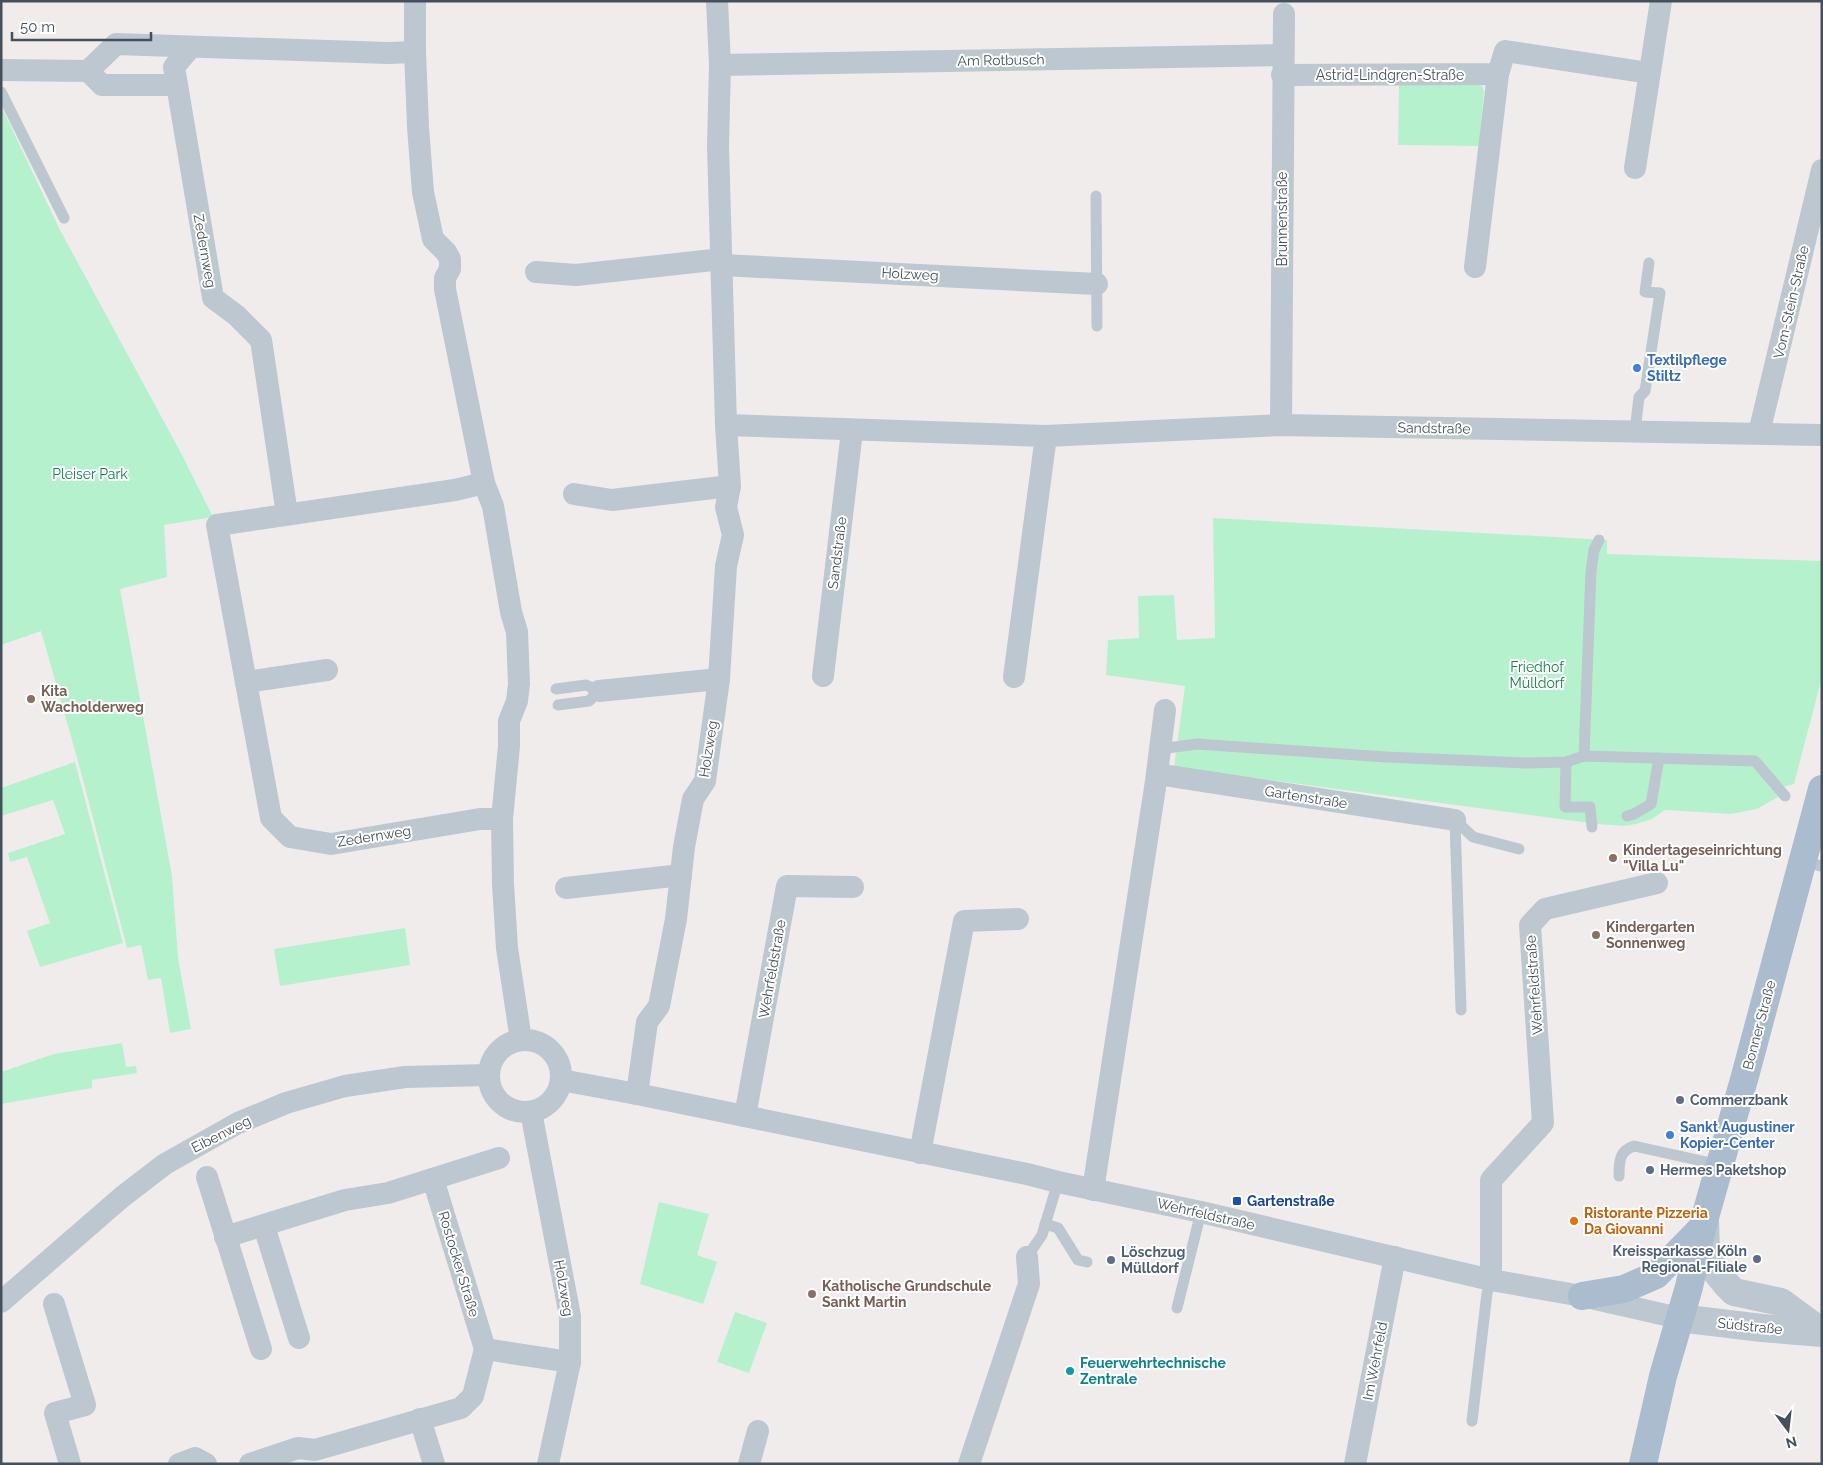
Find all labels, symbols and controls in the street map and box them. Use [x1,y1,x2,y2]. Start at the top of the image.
scale bar [12,10,151,42]
text: 50 m [20,18,55,36]
street label: Am Rotbusch [957,51,1045,69]
street label: Astrid-Lindgren-Straße [1316,67,1464,83]
street label: Brunnenstraße [1274,171,1290,267]
street label: Zedernweg [191,213,219,289]
street label: Vom-Stein-Straße [1770,244,1812,360]
street label: Holzweg [881,265,939,283]
place label: Textilpflege Stiltz [1647,352,1727,384]
marker: Textilpflege Stiltz [1631,362,1643,374]
street label: Sandstraße [1397,419,1471,437]
park label: Pleiser Park [52,466,128,482]
street label: Sandstraße [825,516,849,590]
park label: Friedhof Mülldorf [1510,659,1566,691]
place label: Kita Wacholderweg [41,683,144,715]
marker: Kita Wacholderweg [25,693,37,705]
street label: Holzweg [696,719,720,779]
street label: Gartenstraße [1264,783,1348,811]
street label: Zedernweg [336,822,412,850]
place label: Kindertageseinrichtung "Villa Lu" [1623,842,1782,874]
marker: Kindertageseinrichtung "Villa Lu" [1607,852,1619,864]
street label: Wehrfeldstraße [755,918,789,1020]
place label: Kindergarten Sonnenweg [1606,919,1695,951]
marker: Kindergarten Sonnenweg [1590,929,1602,941]
street label: Wehrfeldstraße [1523,935,1545,1035]
street label: Bonner Straße [1739,979,1779,1071]
place label: Commerzbank [1690,1092,1788,1108]
marker: Commerzbank [1674,1094,1686,1106]
street label: Eibenweg [189,1112,253,1156]
place label: Sankt Augustiner Kopier-Center [1680,1119,1795,1151]
marker: Sankt Augustiner Kopier-Center [1664,1129,1676,1141]
place label: Hermes Paketshop [1660,1162,1786,1178]
marker: Hermes Paketshop [1644,1164,1656,1176]
place label: Gartenstraße [1247,1193,1335,1209]
street label: Wehrfeldstraße [1155,1195,1257,1233]
marker: Gartenstraße [1231,1195,1243,1207]
place label: Ristorante Pizzeria Da Giovanni [1584,1205,1708,1237]
street label: Rostocker Straße [435,1209,483,1319]
marker: Ristorante Pizzeria Da Giovanni [1568,1215,1580,1227]
place label: Kreissparkasse Köln Regional-Filiale [1613,1243,1748,1275]
place label: Löschzug Mülldorf [1121,1244,1185,1276]
marker: Kreissparkasse Köln Regional-Filiale [1751,1253,1763,1265]
marker: Löschzug Mülldorf [1105,1254,1117,1266]
street label: Holzweg [551,1258,577,1318]
place label: Katholische Grundschule Sankt Martin [822,1278,992,1310]
marker: Katholische Grundschule Sankt Martin [806,1288,818,1300]
street label: Südstraße [1717,1315,1783,1337]
street label: Im Wehrfeld [1360,1320,1390,1402]
place label: Feuerwehrtechnische Zentrale [1080,1355,1227,1387]
marker: Feuerwehrtechnische Zentrale [1064,1365,1076,1377]
north arrow [1763,1405,1813,1455]
text: N [1784,1433,1799,1452]

